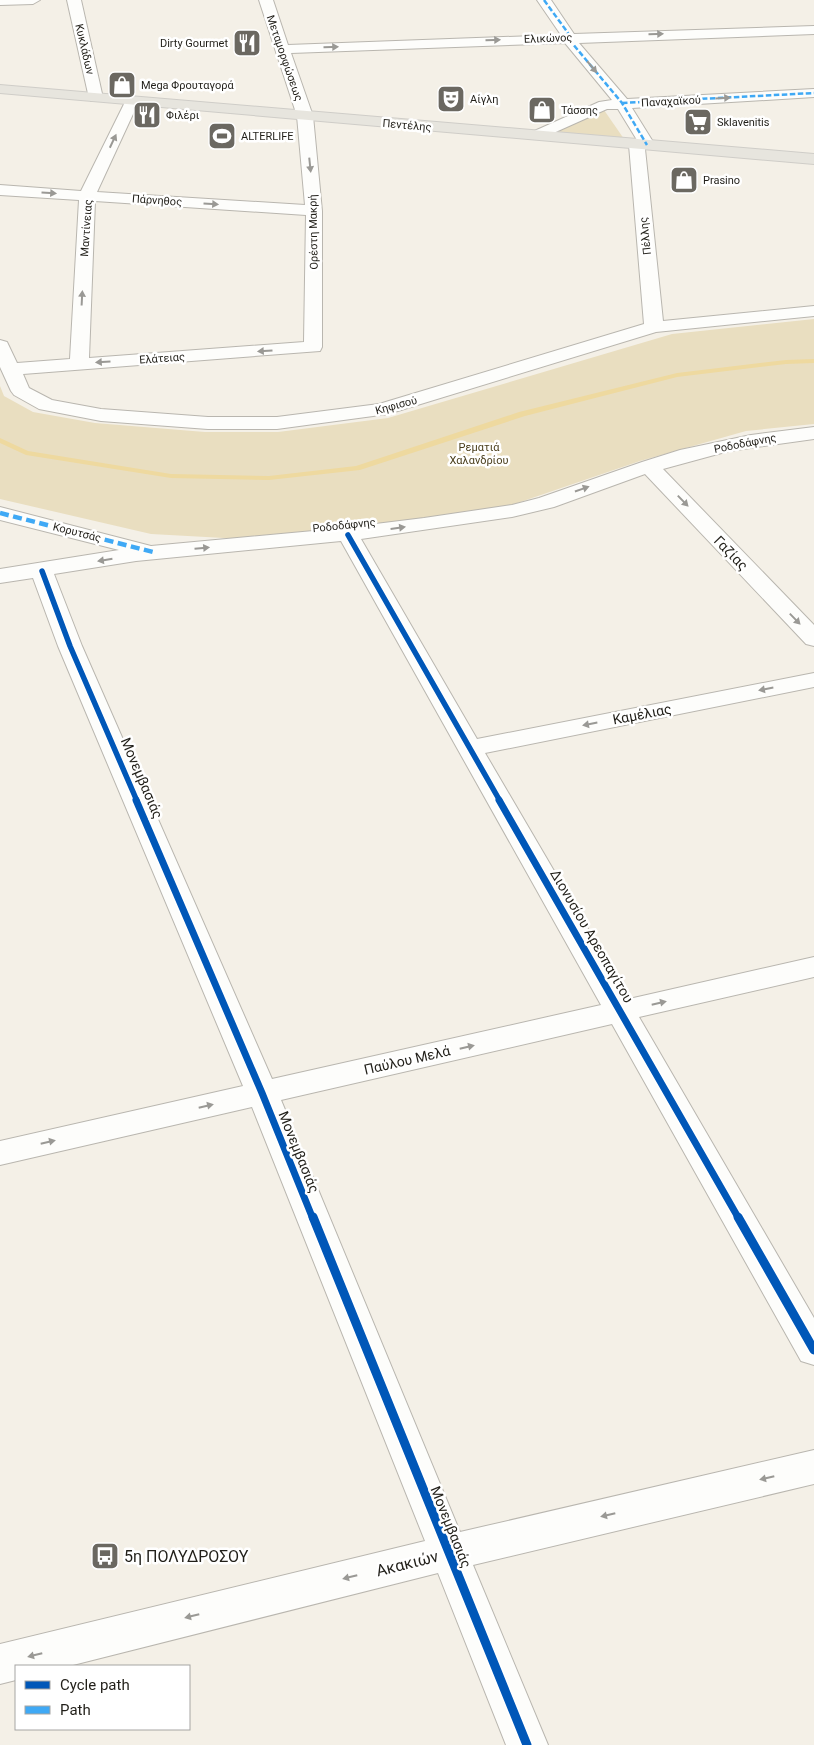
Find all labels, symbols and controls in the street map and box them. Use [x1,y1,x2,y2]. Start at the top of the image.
street label: Μεταμορφώσεως [264,13,305,103]
street label: Κυκλάδων [72,22,97,76]
restaurant icon: Dirty Gourmet [232,28,262,58]
one-way arrow [648,30,664,38]
street label: Ελικώνος [524,31,573,46]
one-way arrow [485,36,501,44]
place label: Dirty Gourmet [160,37,228,50]
one-way arrow [323,43,339,51]
one-way arrow [586,61,597,73]
shop icon: Mega Φρουταγορά [107,70,137,100]
place label: Mega Φρουταγορά [141,79,234,92]
theatre icon: Αίγλη [436,84,466,114]
place label: Αίγλη [470,93,499,106]
street label: Παναχαϊκού [641,93,701,110]
one-way arrow [715,93,731,101]
shop icon: Τάσσης [527,95,557,125]
restaurant icon: Φιλέρι [132,100,162,130]
place label: Τάσσης [561,104,598,117]
supermarket icon: Sklavenitis [683,107,713,137]
place label: Φιλέρι [166,109,200,122]
place label: Sklavenitis [717,116,770,129]
street label: Πεντέλης [382,117,432,134]
sports icon: ALTERLIFE [207,121,237,151]
place label: ALTERLIFE [241,130,293,143]
one-way arrow [110,134,118,148]
one-way arrow [306,157,314,173]
shop icon: Prasino [669,165,699,195]
place label: Prasino [703,174,740,187]
one-way arrow [41,190,57,198]
street label: Πάρνηθος [131,192,183,209]
street label: Ορέστη Μακρή [306,194,321,270]
street label: Μαντίνειας [78,199,95,257]
one-way arrow [203,200,219,208]
street label: Πέλλης [637,216,654,256]
one-way arrow [79,289,87,305]
one-way arrow [256,347,272,355]
street label: Ελάτειας [139,350,185,367]
one-way arrow [94,359,110,367]
street label: Κηφισού [374,394,418,417]
street label: Ροδοδάφνης [713,431,778,456]
park label: Ρεματιά Χαλανδρίου [450,441,508,467]
one-way arrow [575,485,590,493]
one-way arrow [676,495,688,507]
street label: Ροδοδάφνης [312,516,376,535]
street label: Κορυτσάς [51,520,102,545]
one-way arrow [391,524,407,532]
street label: Γαζίας [711,532,751,574]
one-way arrow [194,543,210,551]
one-way arrow [97,556,113,564]
one-way arrow [789,613,801,625]
one-way arrow [758,686,774,694]
street label: Καμέλιας [611,700,673,728]
one-way arrow [582,720,597,728]
street label: Μονεμβασιάς [118,735,166,821]
street label: Διονυσίου Αρεοπαγίτου [547,866,637,1006]
one-way arrow [652,999,667,1007]
street label: Παύλου Μελά [362,1042,452,1078]
one-way arrow [459,1043,474,1051]
one-way arrow [198,1102,213,1110]
street label: Μονεμβασιάς [275,1109,323,1195]
one-way arrow [40,1138,55,1146]
one-way arrow [759,1474,774,1482]
street label: Μονεμβασιάς [427,1484,475,1570]
one-way arrow [601,1511,616,1519]
bus stop icon: 5η ΠΟΛΥΔΡΟΣΟΥ [90,1541,120,1571]
place label: 5η ΠΟΛΥΔΡΟΣΟΥ [124,1547,249,1566]
street label: Ακακιών [374,1547,440,1580]
one-way arrow [343,1573,358,1581]
one-way arrow [185,1612,200,1620]
one-way arrow [27,1651,42,1659]
legend [15,1665,190,1730]
text: Cycle path [60,1676,130,1694]
text: Path [60,1701,91,1719]

